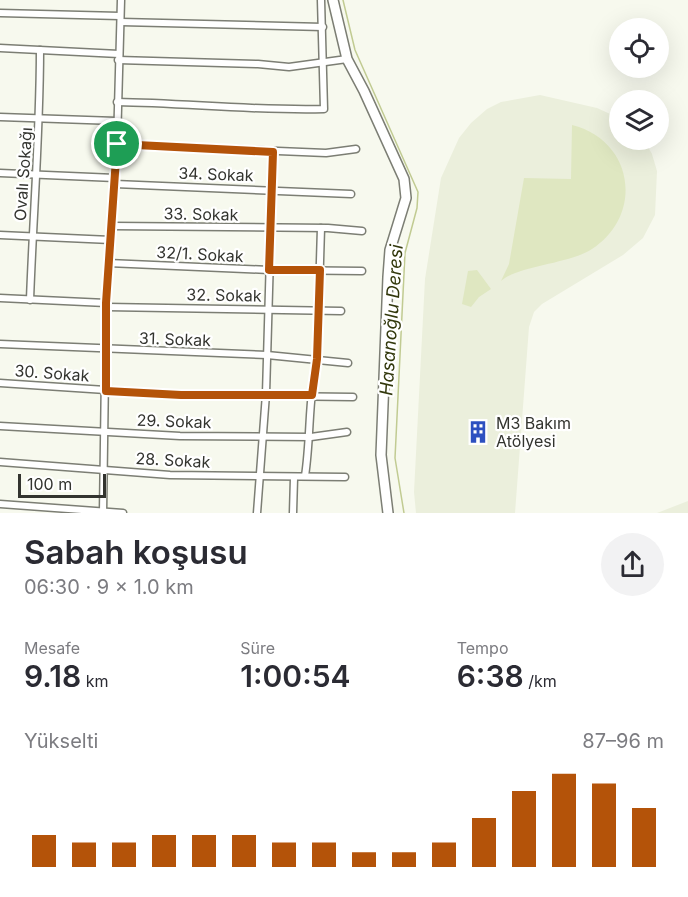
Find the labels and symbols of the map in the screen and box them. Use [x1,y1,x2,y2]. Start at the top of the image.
pin [91,118,142,169]
street label: Ovalı Sokağı [10,127,36,221]
street label: 34. Sokak [178,163,254,185]
street label: 33. Sokak [163,203,239,225]
street label: 32/1. Sokak [156,242,244,266]
water label: Hasanoğlu Deresi [375,243,407,396]
street label: 32. Sokak [186,284,262,306]
street label: 31. Sokak [139,328,211,350]
street label: 30. Sokak [14,360,90,386]
street label: 29. Sokak [136,410,212,432]
place label: M3 Bakım Atölyesi [496,413,571,451]
building icon: M3 Bakım Atölyesi [465,419,491,445]
street label: 28. Sokak [135,448,211,472]
scale bar [18,471,106,498]

